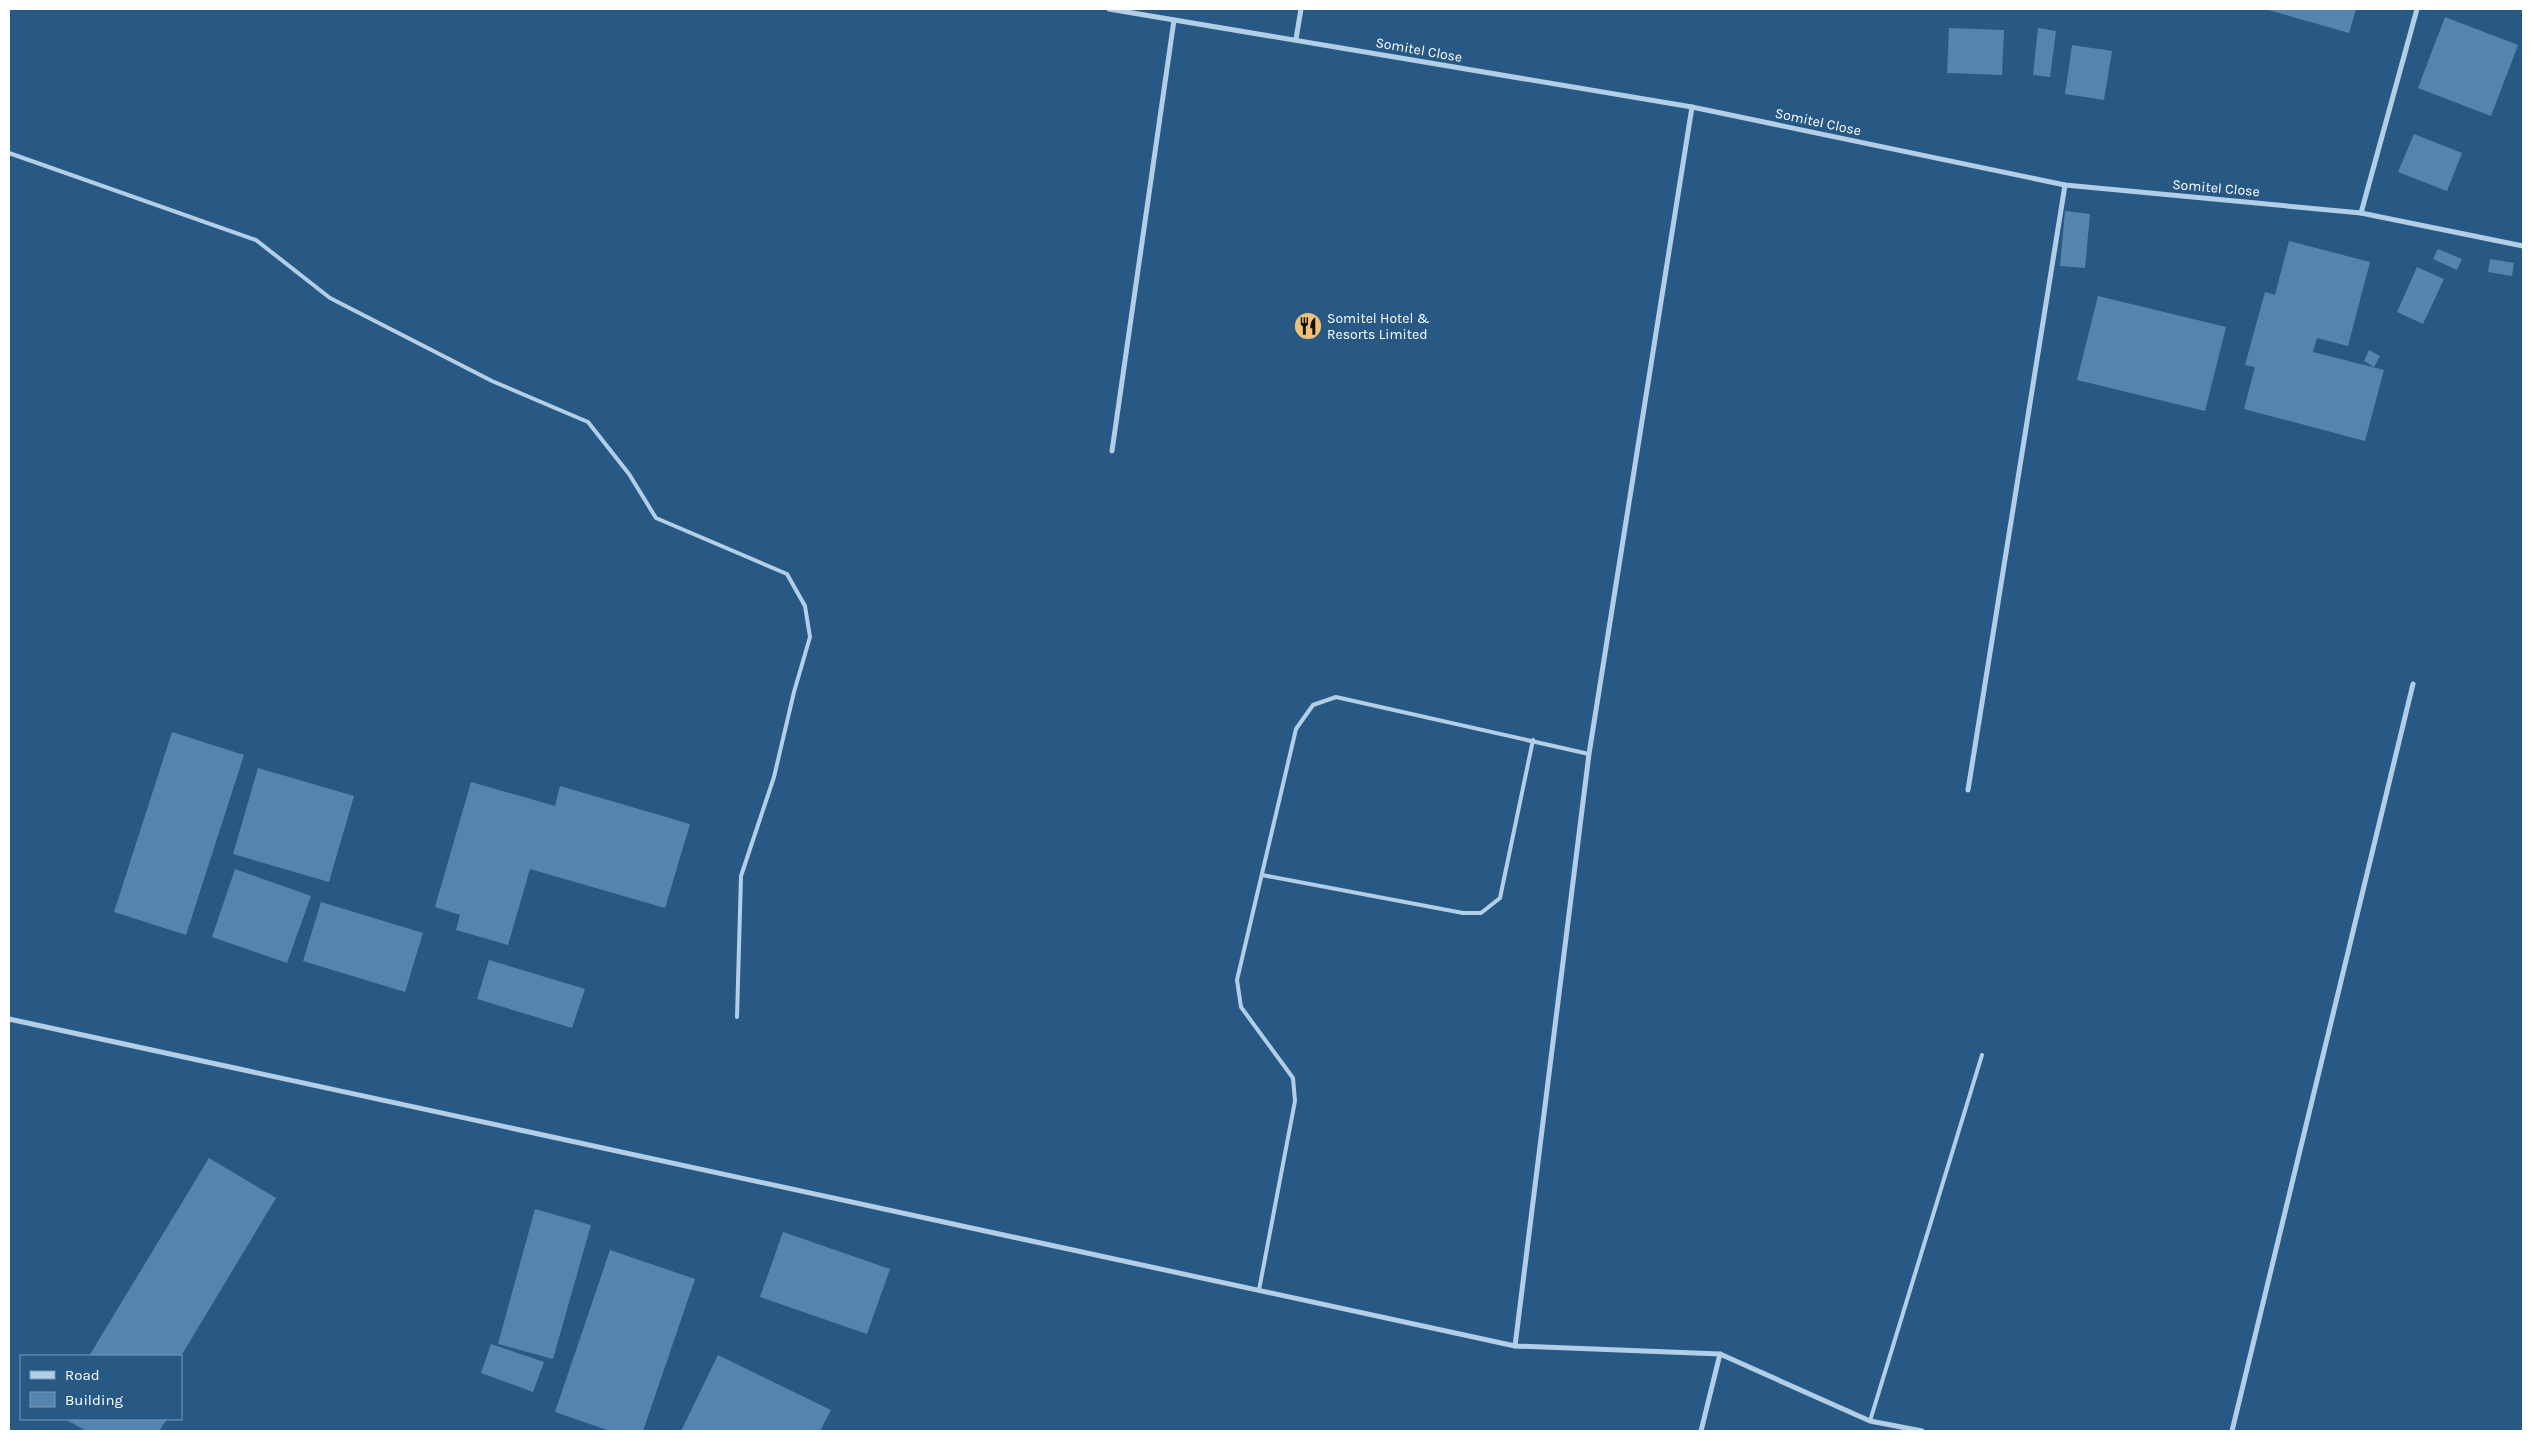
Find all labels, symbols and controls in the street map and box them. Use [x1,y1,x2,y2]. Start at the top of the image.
street label: Somitel Close [1374,34,1464,66]
street label: Somitel Close [1773,105,1863,139]
street label: Somitel Close [2172,176,2260,200]
place label: Somitel Hotel & Resorts Limited [1327,310,1430,343]
restaurant icon: Somitel Hotel & Resorts Limited [1293,311,1323,341]
legend [20,1355,182,1420]
text: Road [65,1366,100,1384]
text: Building [65,1391,123,1409]

